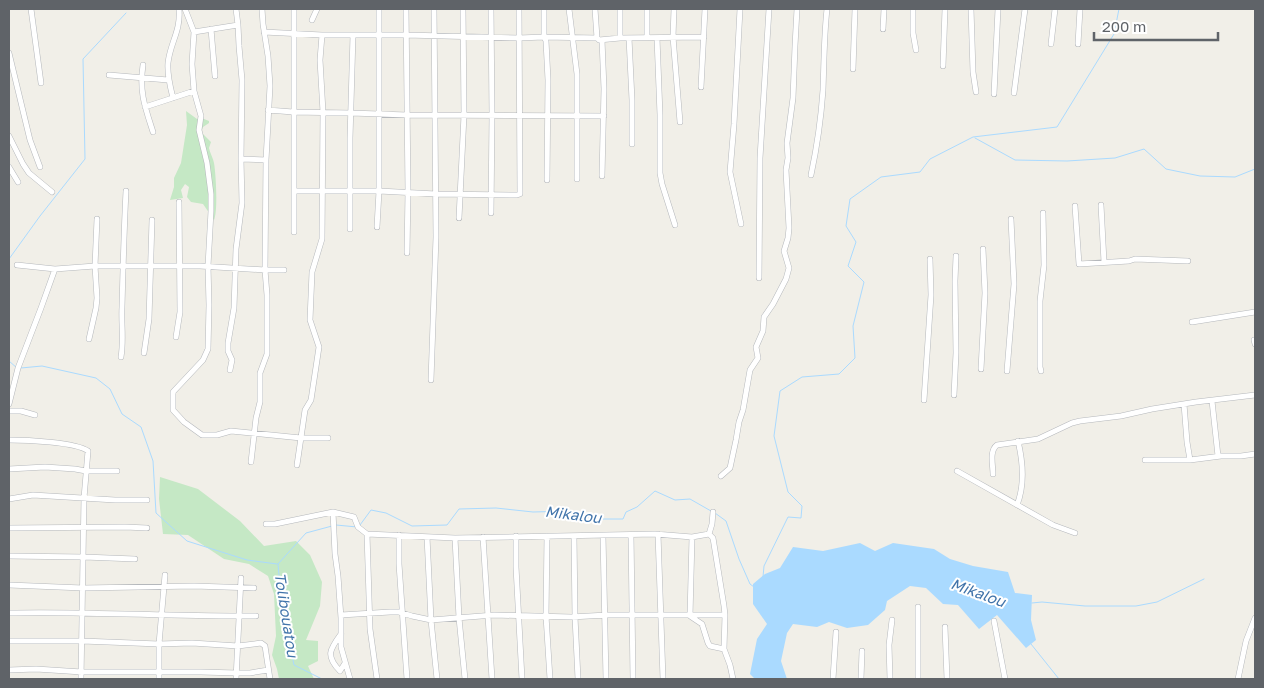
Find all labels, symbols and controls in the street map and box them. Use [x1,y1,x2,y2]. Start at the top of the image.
scale bar [1094,10,1218,42]
text: 200 m [1102,17,1146,35]
water label: Mikalou [544,502,603,526]
water label: Tolibouatou [271,571,303,659]
water label: Mikalou [949,574,1009,610]

